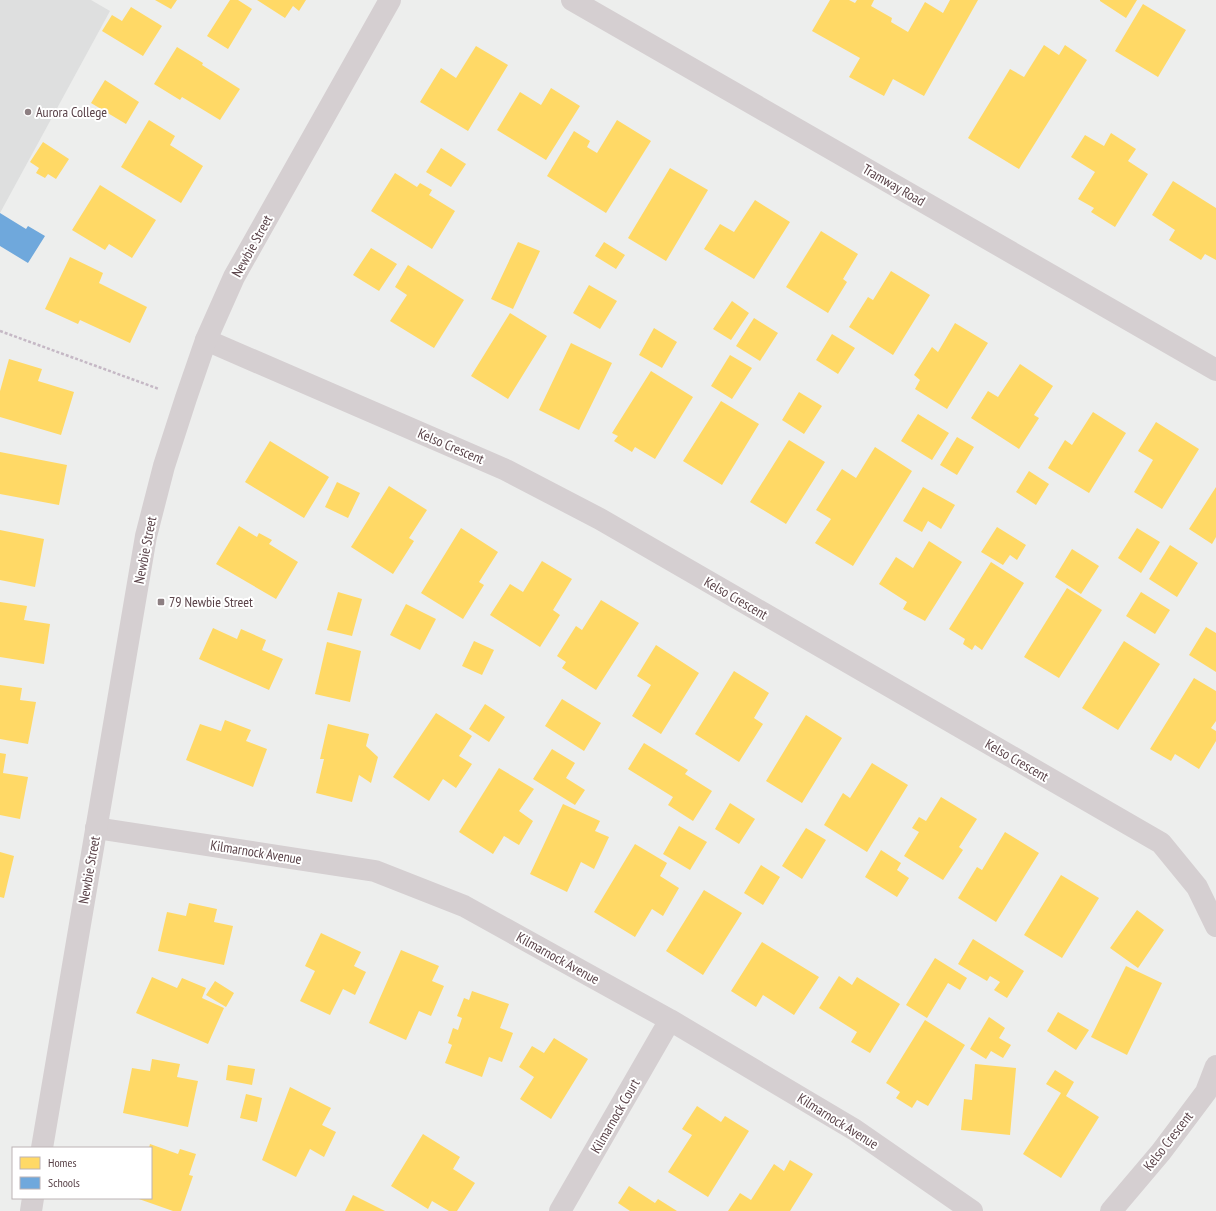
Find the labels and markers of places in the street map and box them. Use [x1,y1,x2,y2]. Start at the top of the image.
place label: Aurora College [36,103,107,121]
marker: Aurora College [23,107,33,117]
place label: 79 Newbie Street [169,593,253,611]
marker: 79 Newbie Street [156,597,166,607]

